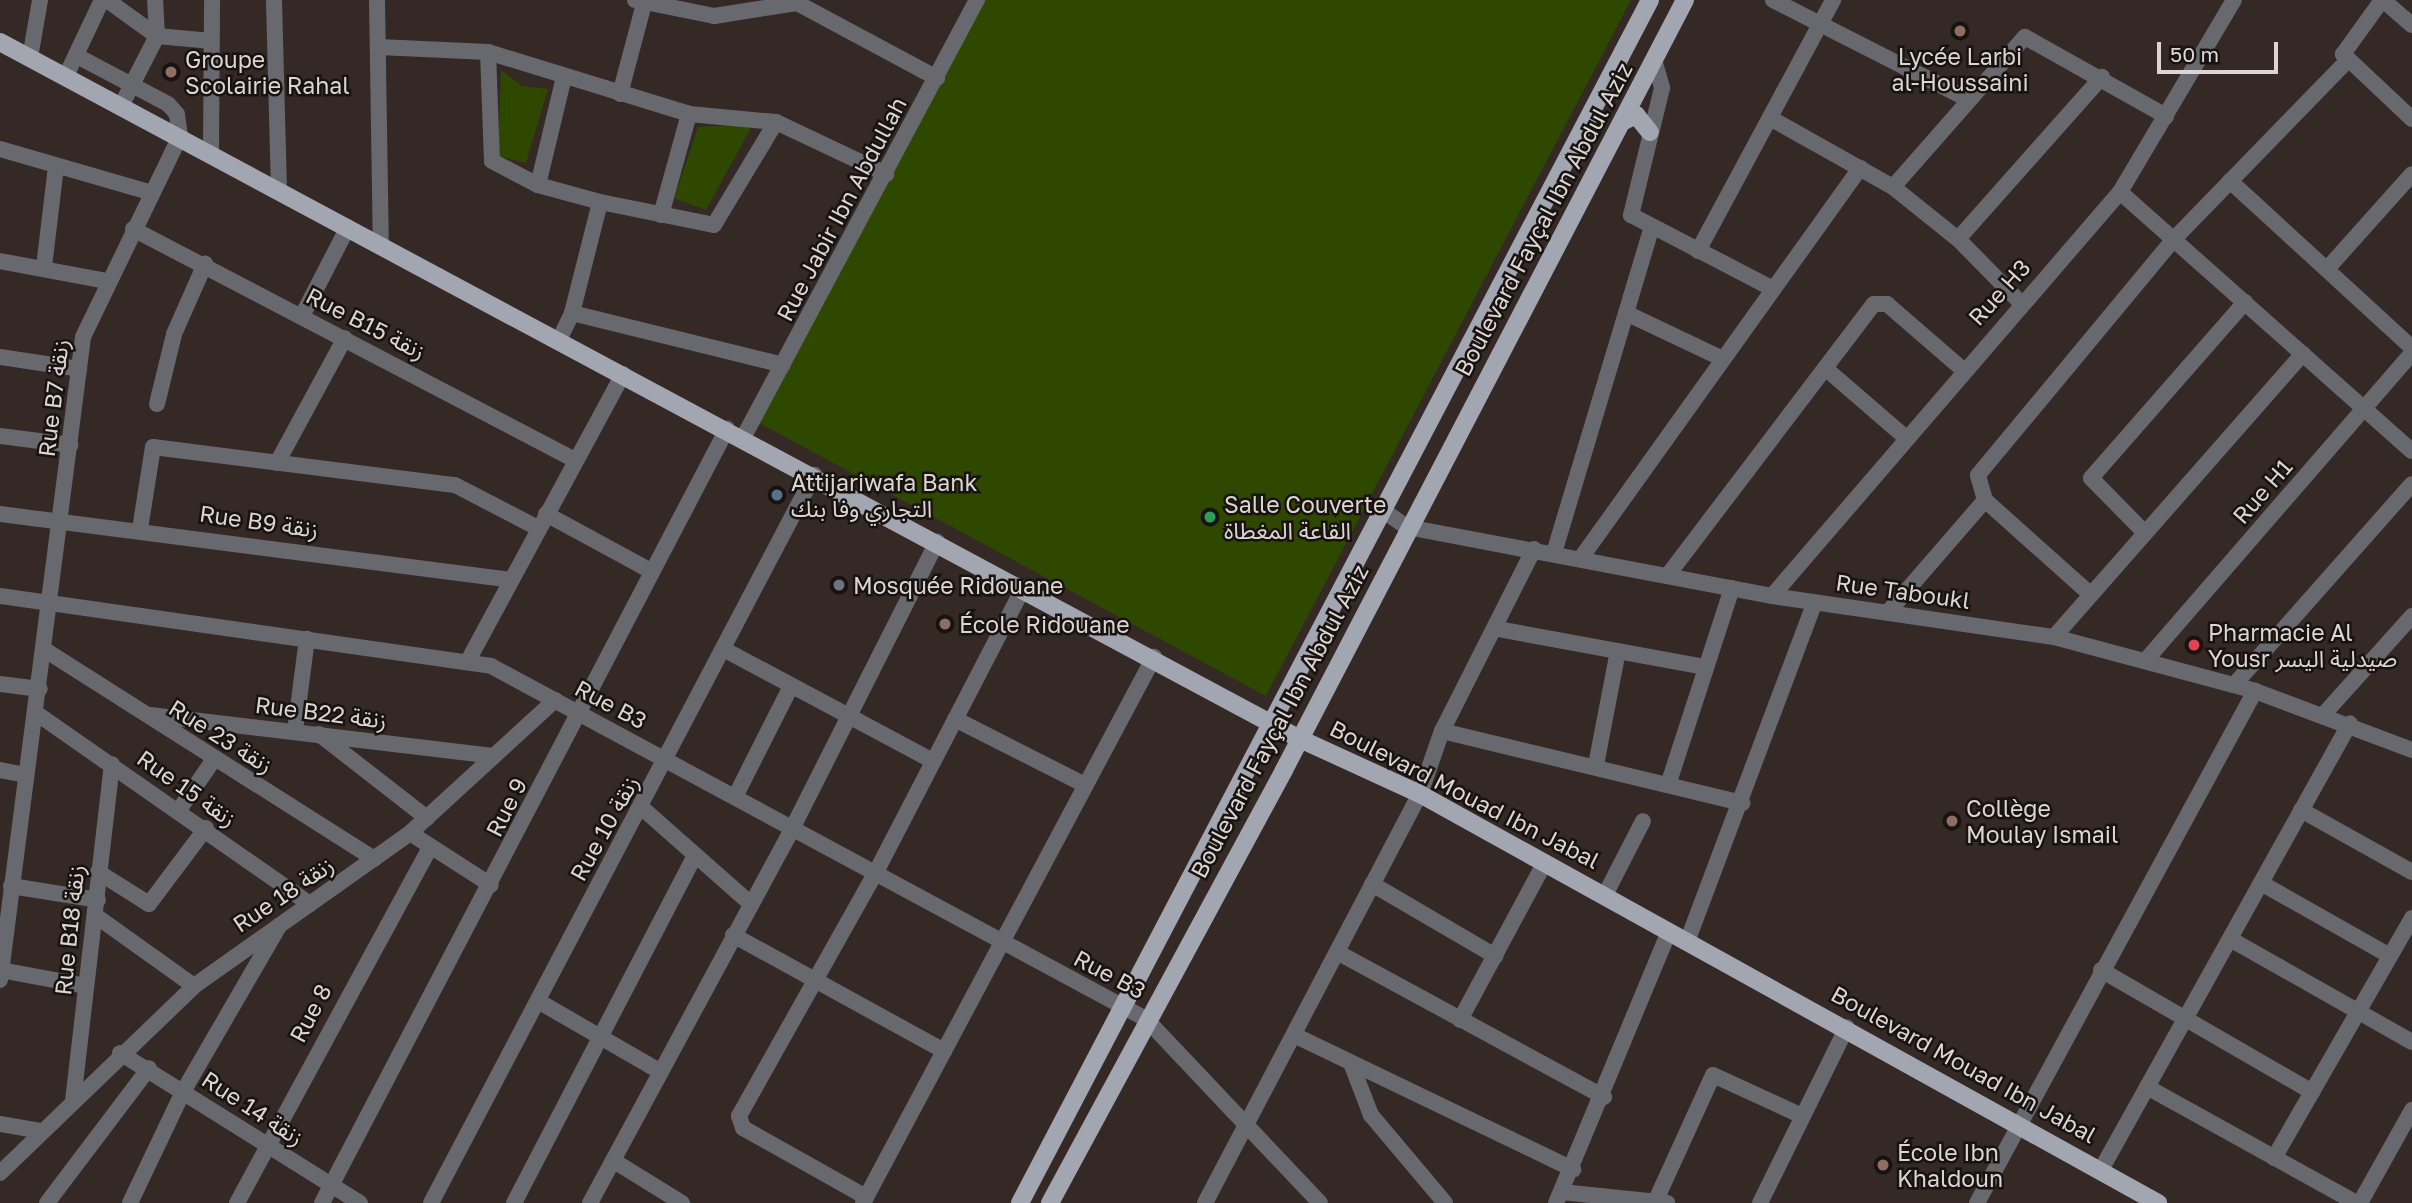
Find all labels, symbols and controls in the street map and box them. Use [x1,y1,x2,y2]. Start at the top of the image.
marker: Lycée Larbi al-Houssaini [1952,23,1968,39]
scale bar [2160,28,2281,72]
text: 50 m [2170,41,2219,67]
place label: Lycée Larbi al-Houssaini [1891,42,2029,96]
place label: Groupe Scolairie Rahal [185,45,350,99]
street label: Boulevard Fayçal Ibn Abdul Aziz [1448,58,1638,380]
marker: Groupe Scolairie Rahal [163,64,179,80]
street label: Rue Jabir Ibn Abdullah [770,92,912,326]
street label: Rue H3 [1962,253,2036,331]
street label: Rue B15 زنقة [302,281,430,365]
street label: Rue B7 زنقة [32,338,74,458]
street label: Rue H1 [2226,453,2298,529]
place label: Attijariwafa Bank التجاري وفا بنك [791,468,978,522]
marker: Attijariwafa Bank التجاري وفا بنك [769,487,785,503]
place label: Salle Couverte القاعة المغطاة [1224,490,1386,544]
street label: Rue B9 زنقة [198,499,320,543]
marker: Salle Couverte القاعة المغطاة [1202,509,1218,525]
street label: Boulevard Fayçal Ibn Abdul Aziz [1184,560,1374,882]
street label: Rue Taboukl [1834,568,1972,614]
place label: Mosquée Ridouane [853,571,1063,599]
marker: Mosquée Ridouane [831,577,847,593]
place label: École Ridouane [959,610,1129,638]
marker: École Ridouane [937,616,953,632]
place label: Pharmacie Al Yousr صيدلية اليسر [2208,618,2397,672]
marker: Pharmacie Al Yousr صيدلية اليسر [2186,637,2202,653]
street label: Rue B3 [571,674,651,734]
street label: Rue B22 زنقة [254,690,388,734]
street label: Rue 23 زنقة [164,693,278,779]
street label: Boulevard Mouad Ibn Jabal [1326,714,1604,874]
street label: Rue 15 زنقة [132,744,242,832]
street label: Rue 10 زنقة [564,771,644,885]
street label: Rue 9 [480,773,532,841]
place label: Collège Moulay Ismail [1966,794,2118,848]
marker: Collège Moulay Ismail [1944,813,1960,829]
street label: Rue 18 زنقة [227,850,339,938]
street label: Rue B18 زنقة [48,863,90,997]
street label: Rue B3 [1070,944,1150,1004]
street label: Rue 8 [283,979,337,1047]
street label: Boulevard Mouad Ibn Jabal [1827,979,2101,1149]
street label: Rue 14 زنقة [197,1065,309,1151]
place label: École Ibn Khaldoun [1897,1138,2003,1192]
marker: École Ibn Khaldoun [1875,1157,1891,1173]

